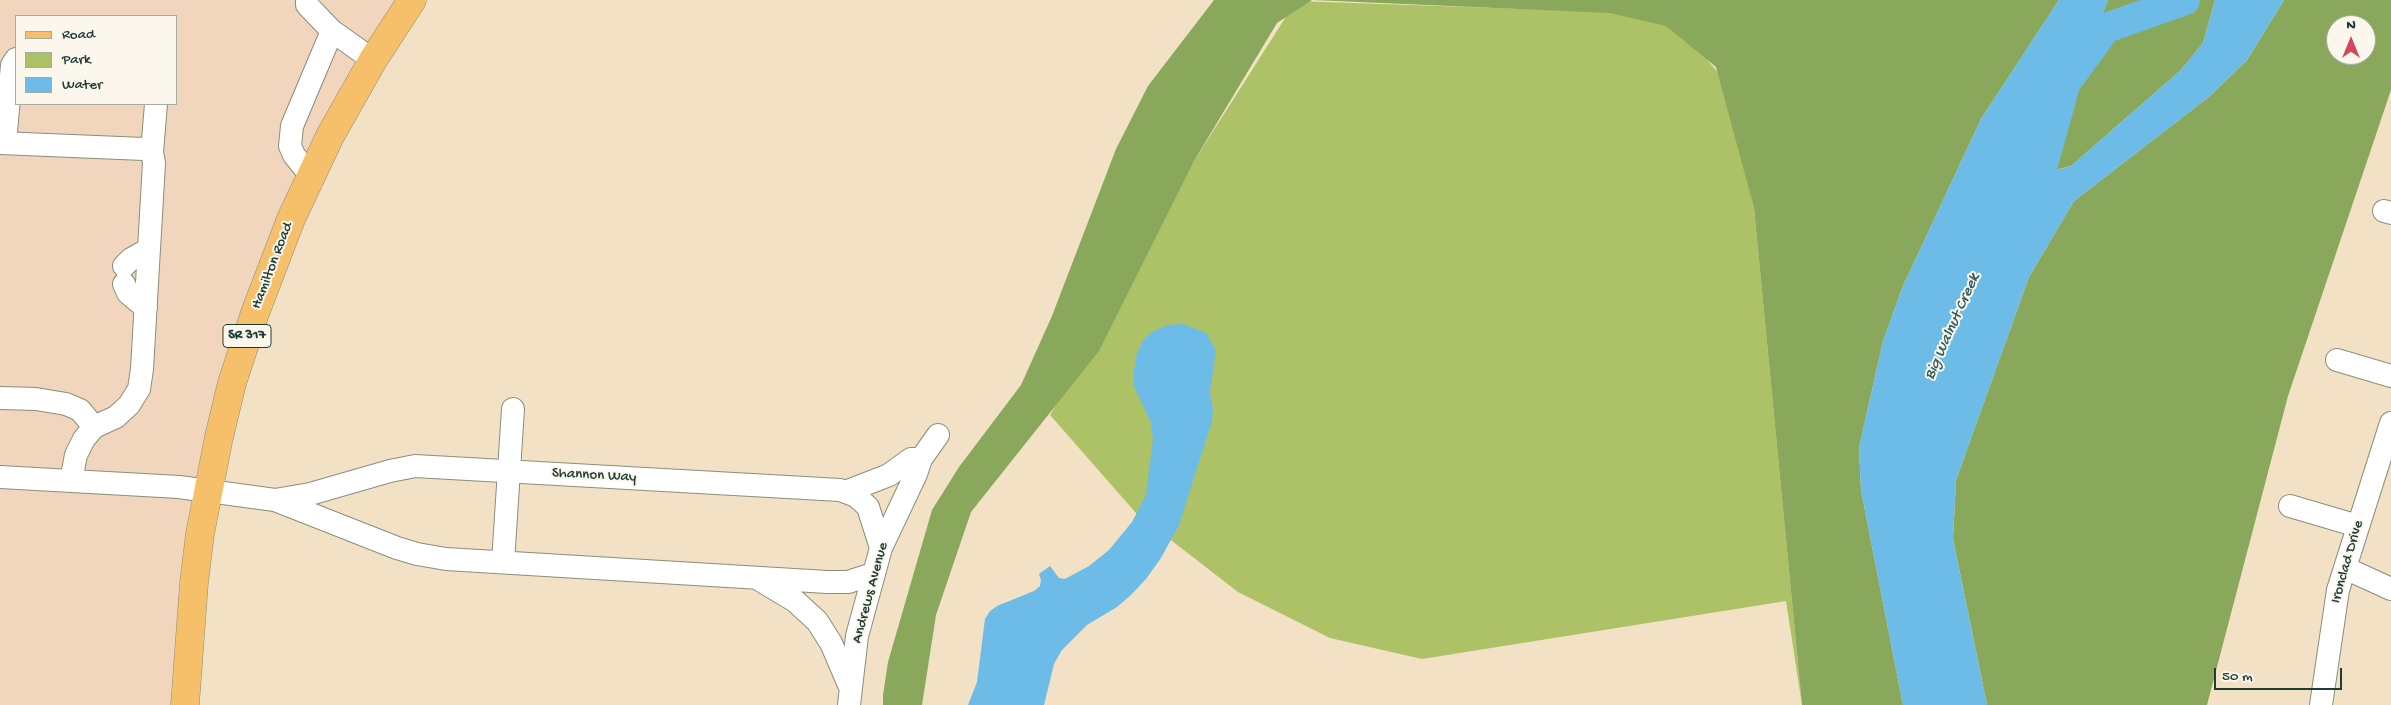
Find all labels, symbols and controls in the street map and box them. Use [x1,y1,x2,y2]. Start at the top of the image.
legend [15,15,178,105]
north arrow [2326,15,2376,65]
text: N [2346,17,2356,34]
text: Road [62,26,95,44]
text: Park [62,51,91,69]
text: Water [62,76,102,94]
street label: Hamilton Road [248,220,298,312]
water label: Big Walnut Creek [1921,271,1985,383]
road number: SR 317 [223,324,271,348]
street label: Shannon Way [551,465,637,487]
street label: Ironclad Drive [2328,518,2368,606]
street label: Andrews Avenue [849,541,893,645]
scale bar [2216,658,2344,690]
text: 50 m [2222,668,2253,686]

